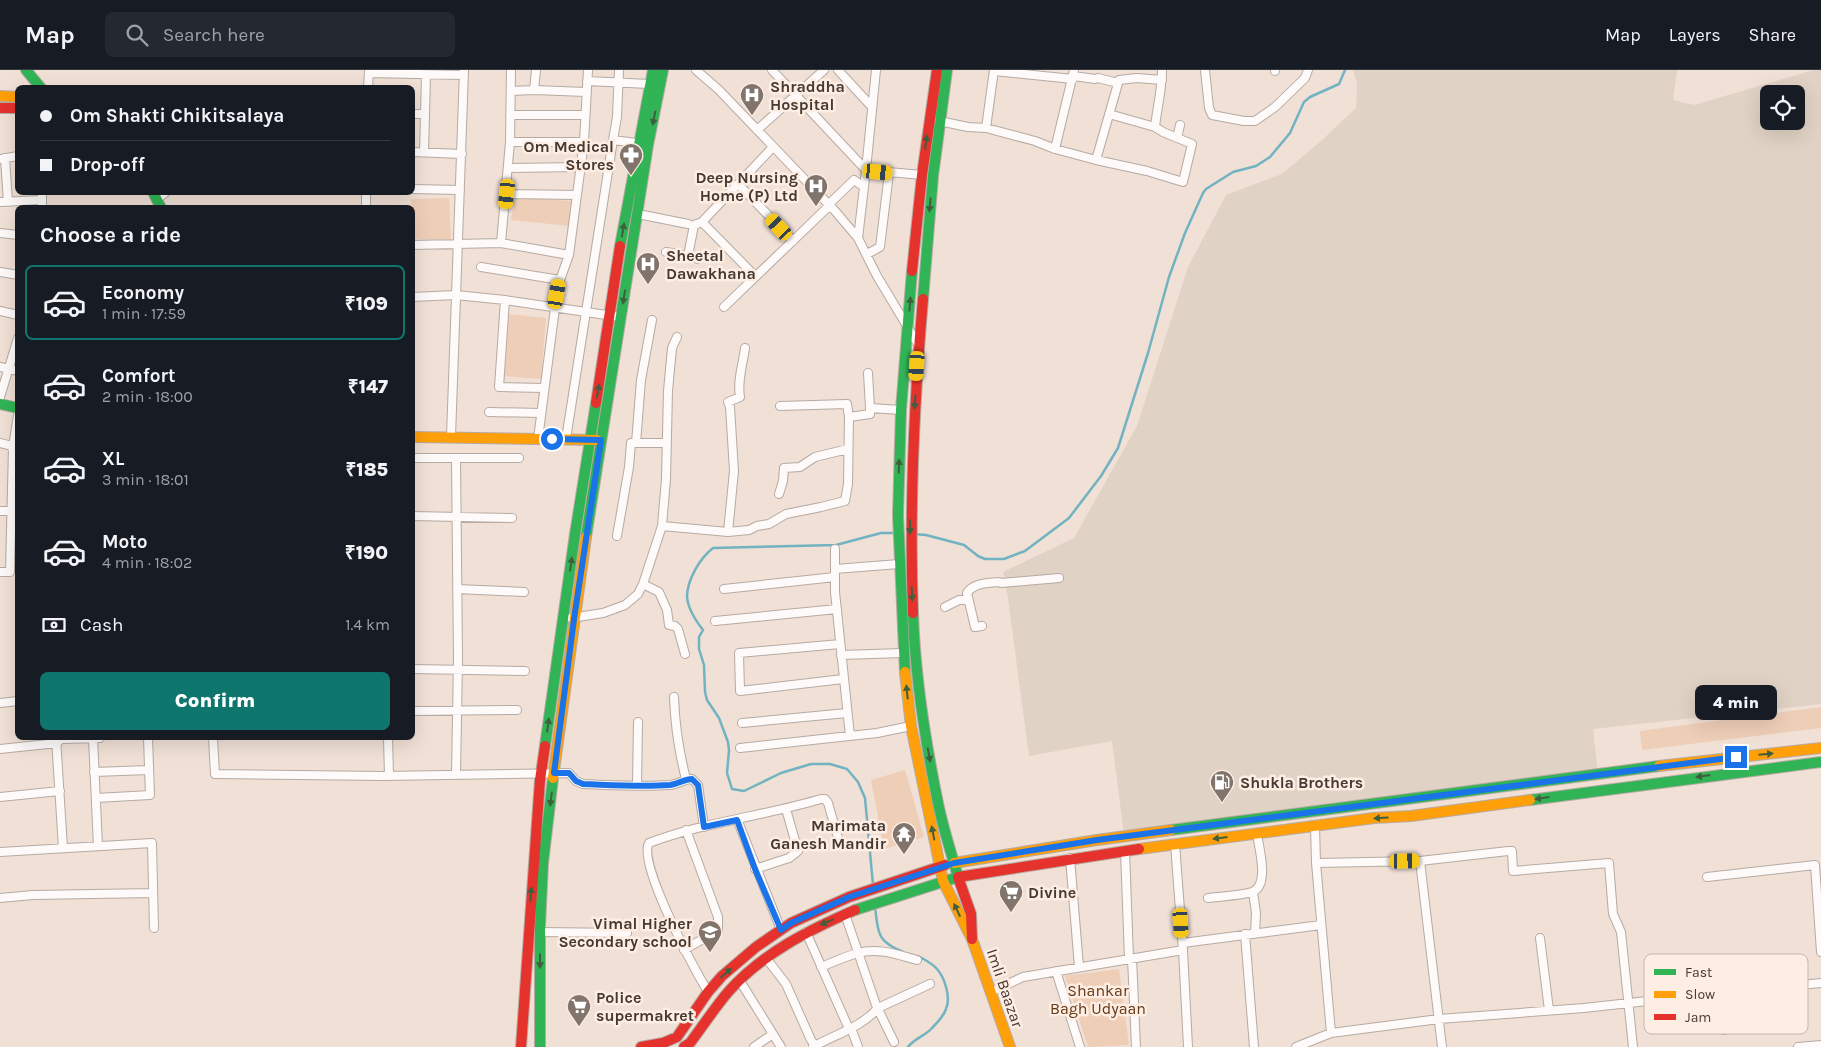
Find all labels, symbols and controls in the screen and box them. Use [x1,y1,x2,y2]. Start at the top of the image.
search box [105,12,455,57]
text: Map [25,21,75,49]
icon: search [123,21,151,49]
text: Search here [163,24,265,46]
text: Map [1605,24,1641,46]
text: Layers [1669,24,1721,46]
text: Share [1749,24,1796,46]
place label: Shraddha Hospital [770,77,845,114]
hospital icon: Shraddha Hospital [739,82,765,116]
map controls [1760,85,1805,130]
button: locate [1760,85,1805,130]
text: Om Shakti Chikitsalaya [70,105,284,127]
one-way arrow [649,110,657,126]
one-way arrow [922,134,930,150]
place label: Om Medical Stores [524,137,614,174]
pharmacy icon: Om Medical Stores [618,142,644,176]
text: Drop-off [70,154,145,176]
car [862,163,893,181]
place label: Deep Nursing Home (P) Ltd [695,168,798,205]
hospital icon: Deep Nursing Home (P) Ltd [803,173,829,207]
car [497,178,516,210]
one-way arrow [926,197,934,213]
car [763,211,794,243]
text: Choose a ride [40,222,181,248]
one-way arrow [619,222,627,238]
place label: Sheetal Dawakhana [666,246,756,283]
hospital icon: Sheetal Dawakhana [635,251,661,285]
car [547,278,566,310]
icon: car [42,280,87,325]
text: Economy [102,282,184,304]
one-way arrow [619,289,627,305]
text: ₹109 [345,293,388,315]
one-way arrow [906,296,914,312]
text: 1 min · 17:59 [102,304,186,323]
car [908,351,925,381]
icon: car [42,363,87,408]
text: Comfort [102,365,176,387]
text: ₹147 [348,376,388,398]
one-way arrow [594,382,602,398]
text: 2 min · 18:00 [102,387,193,406]
one-way arrow [910,394,918,410]
route start [541,428,563,450]
icon: car [42,446,87,491]
text: XL [102,448,124,470]
one-way arrow [896,458,904,474]
text: ₹185 [346,459,388,481]
text: 3 min · 18:01 [102,470,189,489]
one-way arrow [906,520,914,536]
icon: car [42,529,87,574]
text: Moto [102,531,148,553]
text: ₹190 [345,542,388,564]
text: 4 min · 18:02 [102,553,192,572]
one-way arrow [567,555,575,571]
one-way arrow [908,586,916,602]
icon: cash [40,611,68,639]
text: Cash [80,614,124,636]
text: 1.4 km [345,615,390,634]
button: Confirm [40,672,390,730]
one-way arrow [903,684,911,700]
callout: 4 min [1695,684,1777,720]
text: 4 min [1713,693,1759,712]
one-way arrow [544,716,552,732]
route end [1725,746,1747,768]
one-way arrow [926,748,934,764]
one-way arrow [1758,750,1774,758]
fuel station icon: Shukla Brothers [1209,769,1235,803]
place label: Shukla Brothers [1240,773,1363,792]
one-way arrow [1695,773,1711,781]
one-way arrow [547,791,555,807]
one-way arrow [1534,794,1550,802]
one-way arrow [1373,814,1389,822]
place label: Marimata Ganesh Mandir [770,816,887,853]
temple icon: Marimata Ganesh Mandir [891,821,917,855]
one-way arrow [929,824,937,840]
one-way arrow [1211,834,1227,842]
car [1389,853,1420,869]
supermarket icon: Divine [998,879,1024,913]
place label: Divine [1028,883,1076,902]
one-way arrow [528,885,536,901]
one-way arrow [953,903,961,917]
car [1172,908,1189,938]
place label: Vimal Higher Secondary school [558,914,693,951]
one-way arrow [820,918,834,926]
school or university icon: Vimal Higher Secondary school [697,919,723,953]
street label: Imli Baazar [983,946,1027,1030]
one-way arrow [536,953,544,969]
legend [1644,954,1808,1034]
text: Fast [1685,964,1712,981]
one-way arrow [720,967,732,979]
park label: Shankar Bagh Udyaan [1050,981,1146,1018]
text: Slow [1685,986,1715,1003]
place label: Police supermakret [596,988,694,1025]
supermarket icon: Police supermakret [566,993,592,1027]
text: Jam [1685,1009,1711,1026]

